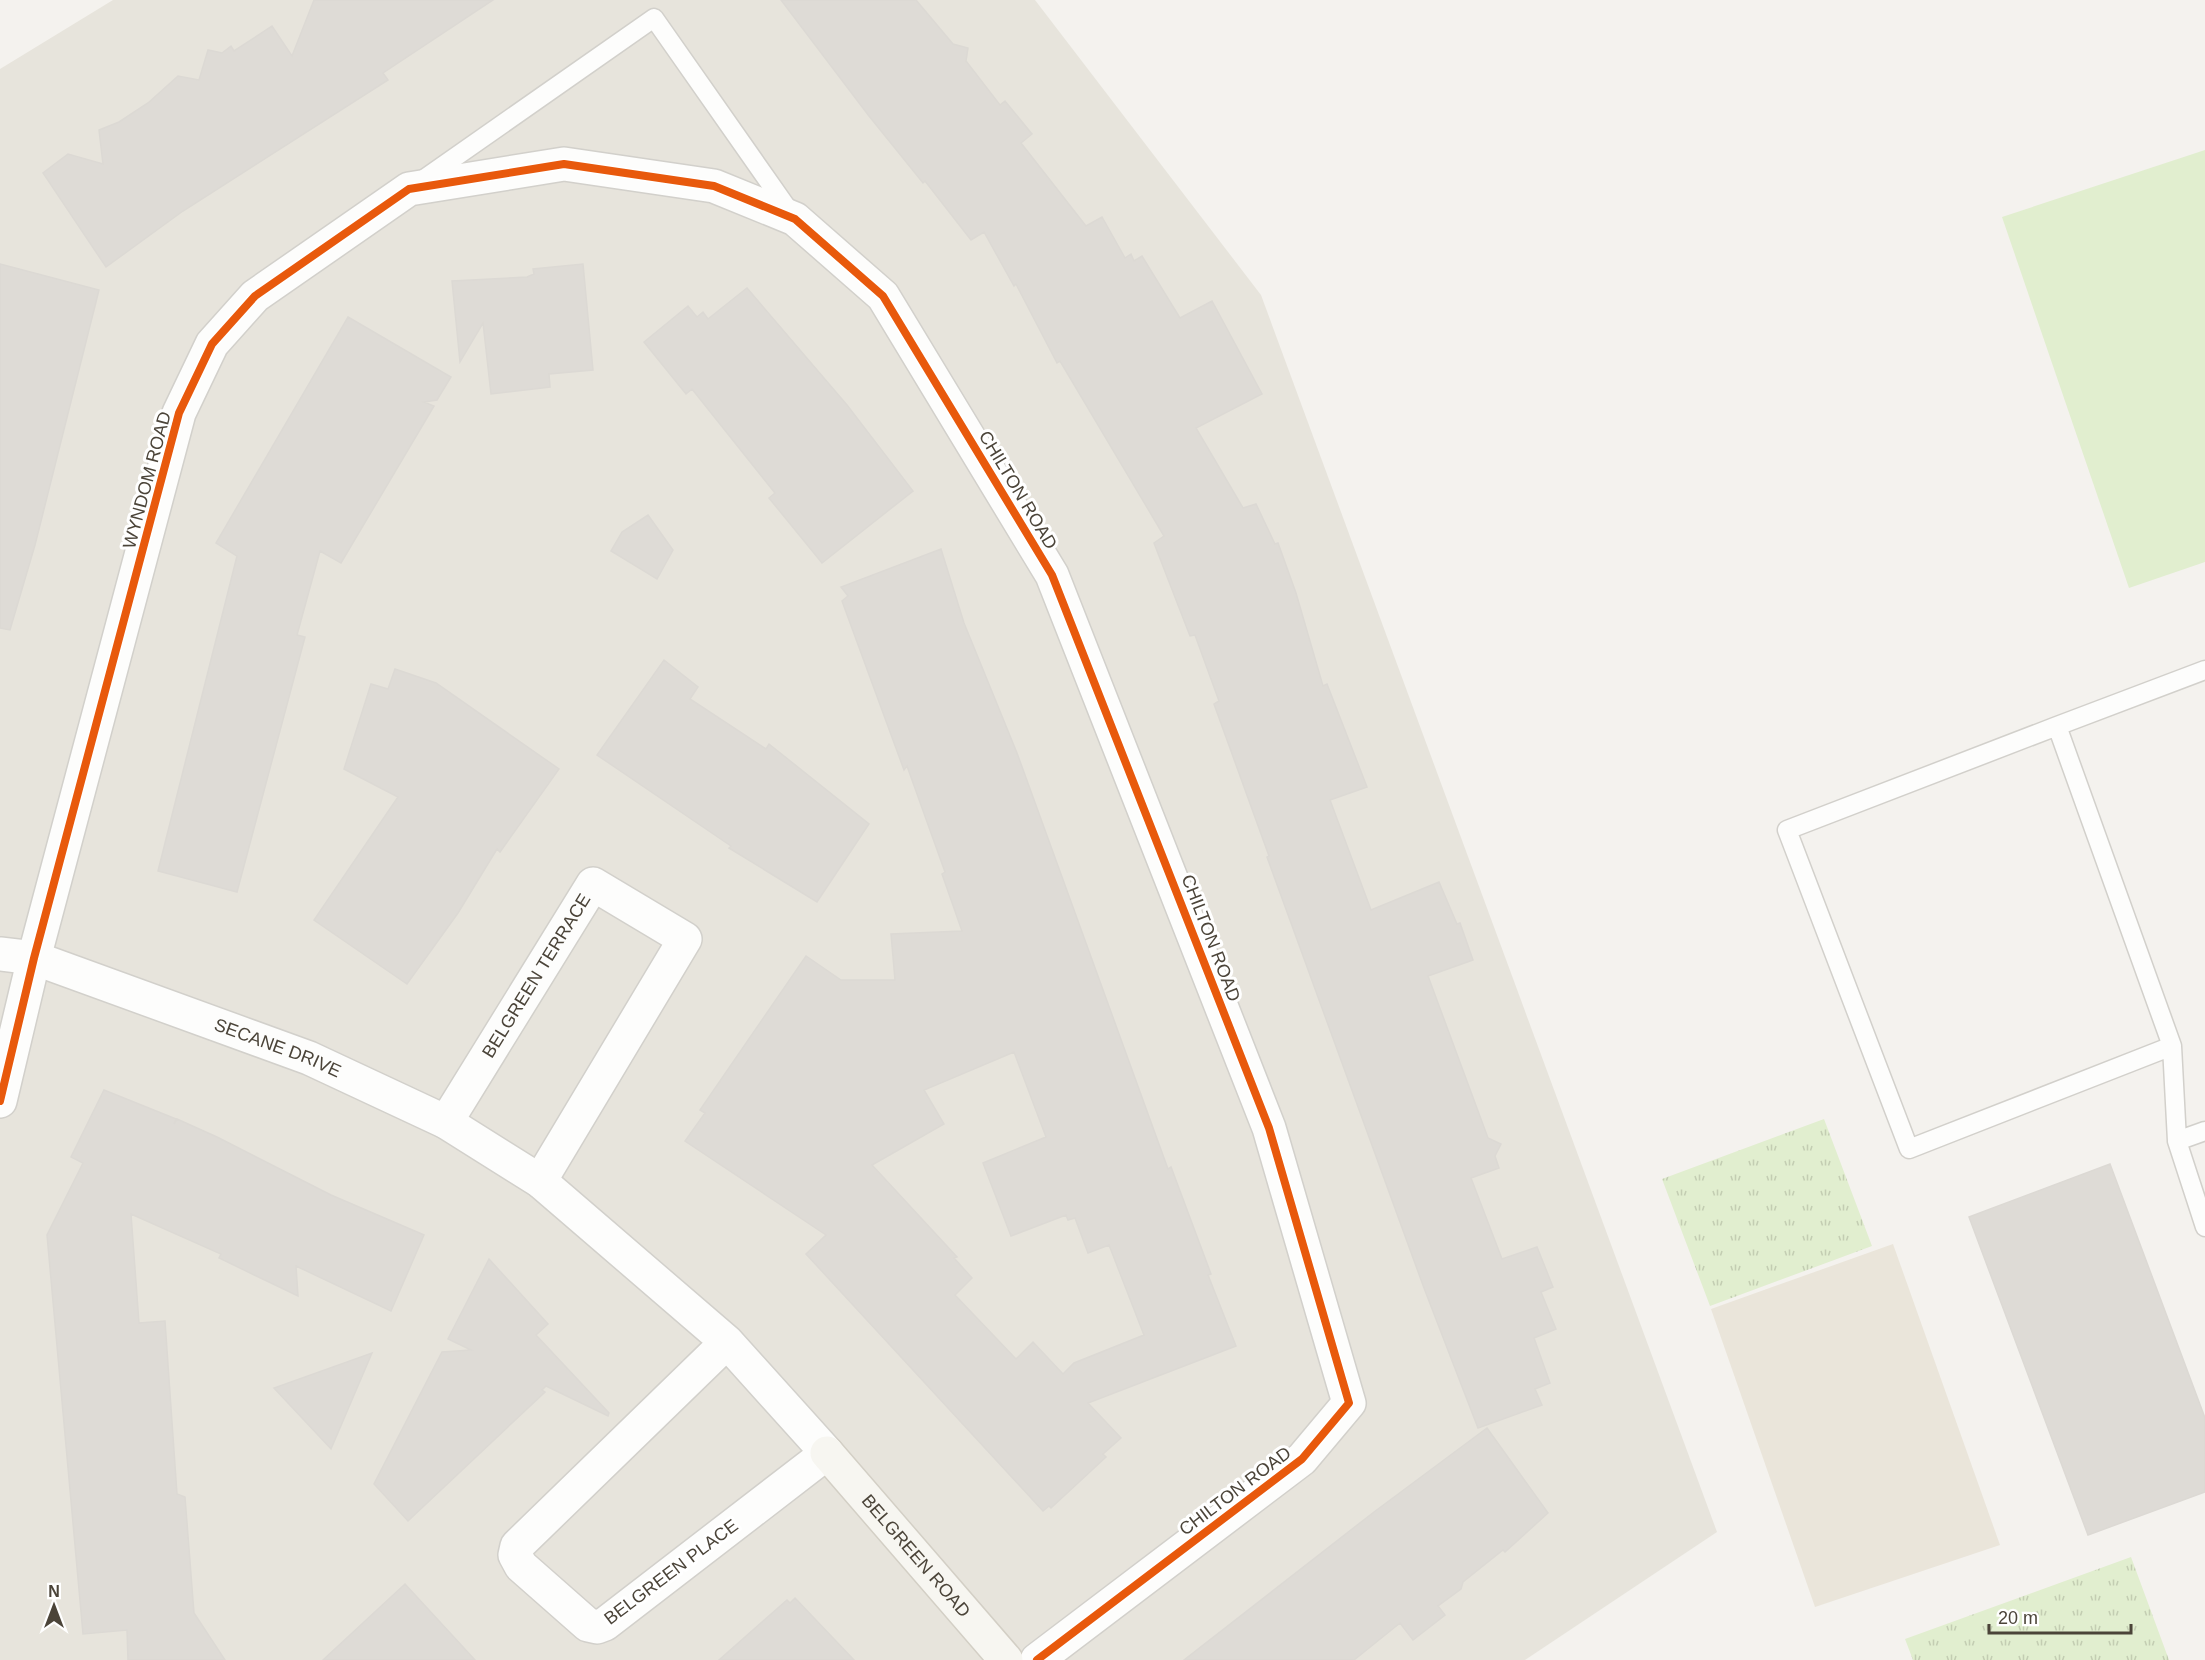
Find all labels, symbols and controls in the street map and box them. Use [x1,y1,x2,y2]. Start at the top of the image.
street label: WYNDOM ROAD [119,409,175,551]
street label: CHILTON ROAD [975,427,1061,553]
street label: CHILTON ROAD [1178,872,1244,1004]
street label: BELGREEN TERRACE [478,890,595,1061]
street label: SECANE DRIVE [212,1014,344,1082]
street label: CHILTON ROAD [1175,1443,1295,1539]
street label: BELGREEN ROAD [858,1491,974,1621]
street label: BELGREEN PLACE [600,1515,742,1629]
north arrow [24,1576,84,1636]
text: N [48,1583,60,1600]
scale bar [1989,1597,2132,1635]
text: 20 m [1998,1608,2038,1628]

